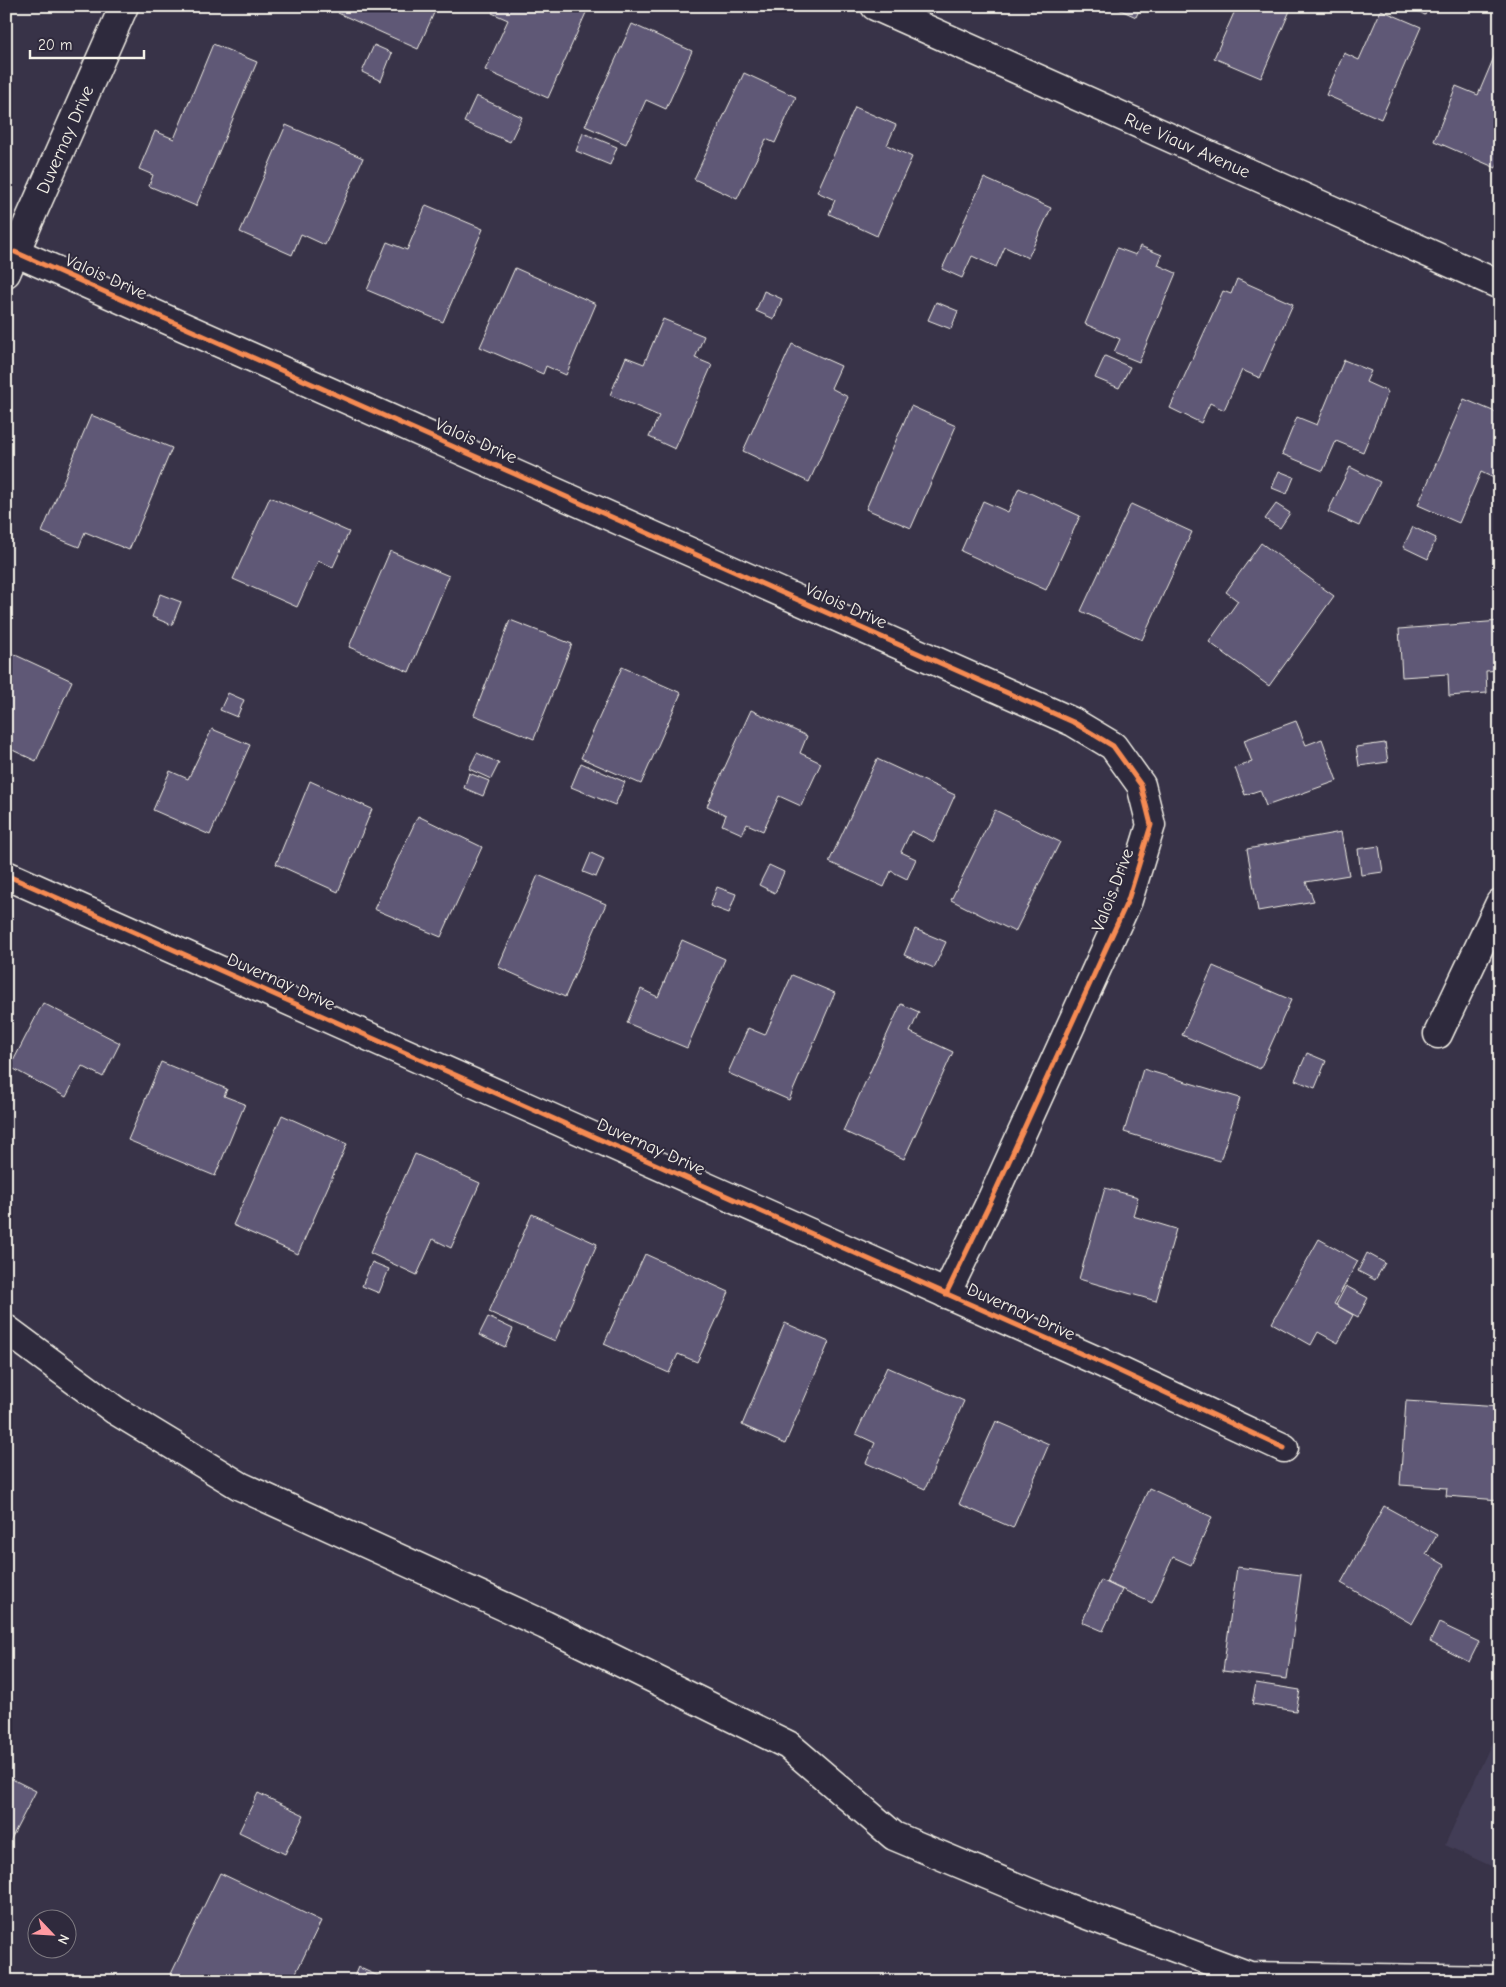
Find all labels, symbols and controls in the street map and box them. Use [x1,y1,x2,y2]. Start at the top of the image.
scale bar [30,28,144,60]
text: 20 m [38,36,72,54]
street label: Duvernay Drive [32,82,98,197]
street label: Rue Viauv Avenue [1121,108,1254,183]
street label: Valois Drive [62,250,150,304]
street label: Valois Drive [432,414,520,468]
street label: Valois Drive [802,579,890,633]
street label: Valois Drive [1087,845,1139,935]
street label: Duvernay Drive [224,949,338,1015]
street label: Duvernay Drive [594,1114,708,1180]
street label: Duvernay Drive [964,1279,1078,1345]
north arrow [28,1910,78,1960]
text: N [54,1932,73,1947]

